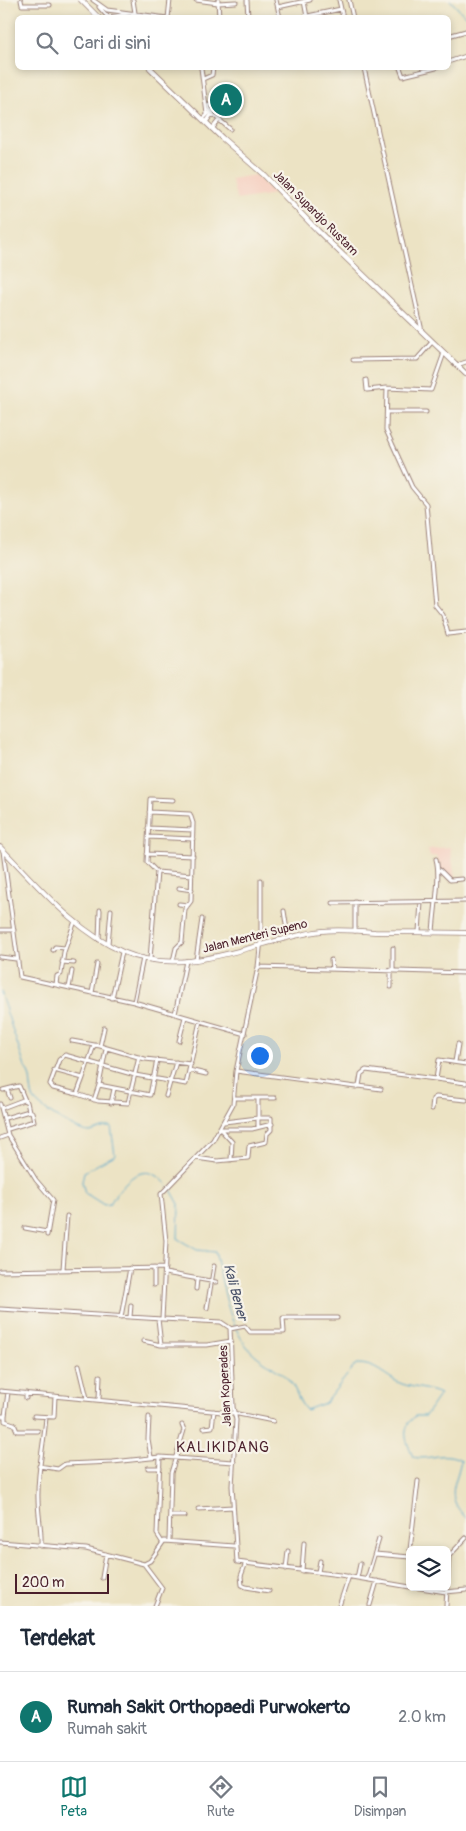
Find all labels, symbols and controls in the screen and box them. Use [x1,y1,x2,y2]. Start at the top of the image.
search box [15,15,451,70]
icon: search [33,29,61,57]
text: Cari di sini [73,31,150,55]
pin: A [210,81,242,119]
street label: Jalan Supardjo Rustam [270,168,362,259]
street label: Jalan Menteri Supeno [201,916,310,957]
your location [247,1043,273,1069]
water label: Kali Bener [220,1262,252,1324]
street label: Jalan Koperades [216,1344,235,1427]
district label: KALIKIDANG [176,1438,270,1457]
map controls [406,1546,451,1591]
button: layers [406,1546,451,1591]
scale bar [15,1571,109,1594]
text: 200 m [22,1574,64,1591]
text: Terdekat [20,1625,95,1652]
text: Rumah Sakit Orthopaedi Purwokerto [67,1695,350,1719]
text: A [31,1707,41,1727]
text: 2.0 km [398,1707,446,1727]
text: Rumah sakit [67,1719,147,1739]
tab: Peta [60,1773,88,1820]
tab: Rute [207,1773,235,1820]
tab: Disimpan [354,1773,406,1820]

